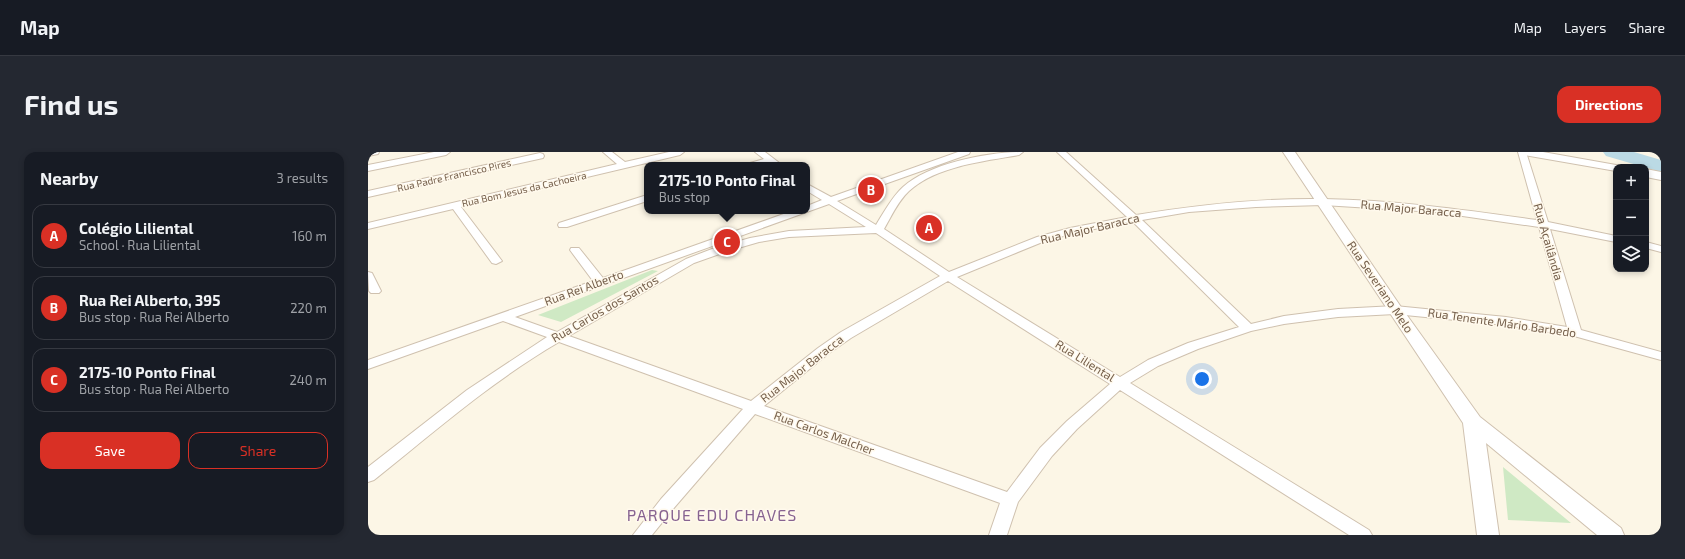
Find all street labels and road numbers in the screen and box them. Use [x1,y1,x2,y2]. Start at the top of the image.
street label: Rua Padre Francisco Pires [396,156,512,194]
street label: Rua Bom Jesus da Cachoeira [461,169,587,209]
street label: Rua Major Baracca [1360,197,1462,220]
street label: Rua Açailândia [1530,201,1567,282]
street label: Rua Major Baracca [1039,210,1141,247]
street label: Rua Severiano Melo [1345,238,1417,335]
street label: Rua Rei Alberto [542,266,625,308]
street label: Rua Carlos dos Santos [549,272,660,344]
street label: Rua Tenente Mário Barbedo [1427,305,1577,339]
street label: Rua Major Baracca [757,331,846,406]
street label: Rua Liliental [1053,336,1118,384]
street label: Rua Carlos Malcher [772,407,877,457]

